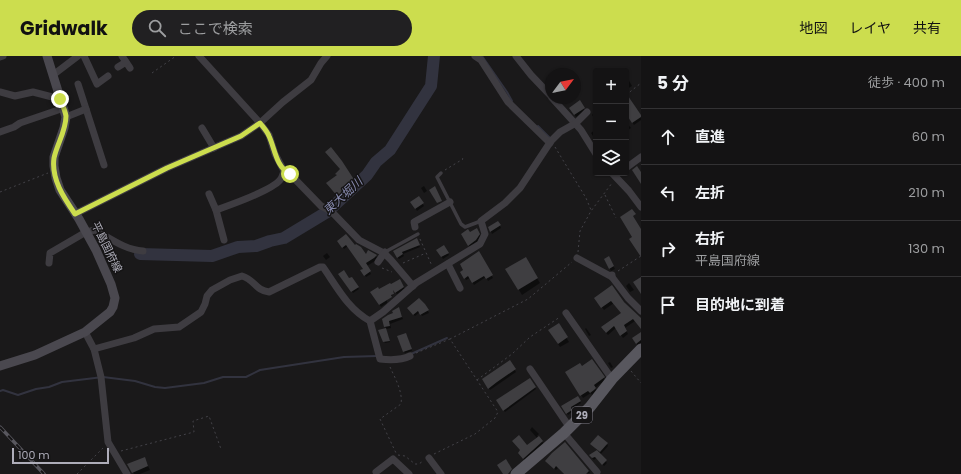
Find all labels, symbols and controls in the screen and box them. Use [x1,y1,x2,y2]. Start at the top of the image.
search box [132,10,412,46]
text: Gridwalk [20,15,108,42]
icon: search [146,17,168,39]
text: ここで検索 [178,18,253,39]
text: 地図 [799,18,827,38]
text: レイヤ [849,18,891,38]
text: 共有 [913,18,941,38]
north arrow [545,68,581,104]
map controls [593,68,629,176]
button: + [593,68,629,104]
text: 5 分 [657,71,689,95]
text: 徒歩 · 400 m [868,73,945,92]
route end [51,90,69,108]
button: − [593,104,629,140]
icon: ahead [657,126,679,148]
text: 直進 [695,126,725,147]
text: 60 m [912,127,945,146]
button: layers [593,140,629,176]
route start [281,165,299,183]
water label: 東大堀川 [319,172,367,218]
icon: left [657,182,679,204]
text: 左折 [695,182,725,203]
text: 210 m [908,183,945,202]
street label: 平島国府線 [88,219,126,275]
text: 右折 [695,228,725,249]
icon: right [657,238,679,260]
text: 130 m [908,239,945,258]
text: 平島国府線 [695,251,760,270]
icon: arrive [657,294,679,316]
text: 目的地に到着 [695,294,785,315]
road number: 29 [572,407,592,423]
scale bar [12,446,109,465]
text: 100 m [18,447,50,463]

